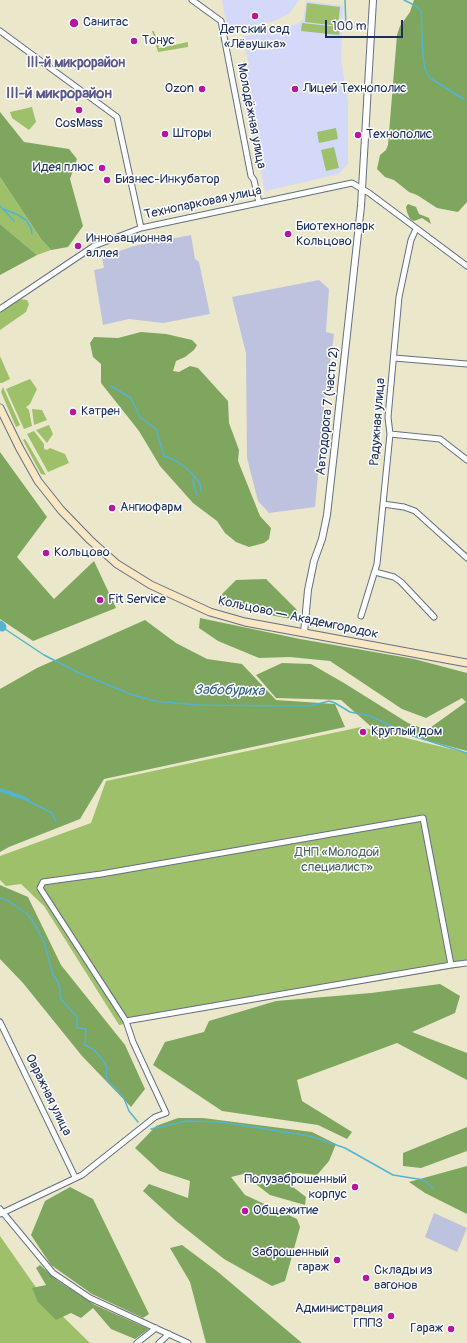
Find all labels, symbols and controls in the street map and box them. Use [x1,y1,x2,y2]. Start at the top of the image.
marker: Детский сад «Лёвушка» [250,11,260,21]
scale bar [327,12,405,38]
place label: Санитас [83,15,128,31]
marker: Санитас [68,17,80,29]
text: 100 m [332,19,366,34]
place label: Детский сад «Лёвушка» [220,22,290,53]
place label: Тонус [142,33,175,49]
marker: Тонус [129,36,139,46]
district label: III-й микрорайон [27,55,125,71]
street label: Молодёжная улица [233,62,269,170]
place label: Ozon [165,81,194,97]
place label: Лицей Технополис [303,81,407,97]
marker: Ozon [197,84,207,94]
marker: Лицей Технополис [290,84,300,94]
district label: III-й микрорайон [6,85,112,103]
marker: CosMass [74,105,84,115]
place label: CosMass [55,116,103,132]
place label: Шторы [173,126,212,142]
place label: Технополис [366,127,432,143]
marker: Шторы [160,129,170,139]
marker: Технополис [353,130,363,140]
place label: Идея плюс [33,160,94,176]
marker: Идея плюс [97,163,107,173]
place label: Бизнес-Инкубатор [115,172,220,188]
marker: Бизнес-Инкубатор [102,175,112,185]
street label: Технопарковая улица [143,183,263,223]
place label: Биотехнопарк Кольцово [296,219,375,250]
marker: Биотехнопарк Кольцово [283,229,293,239]
place label: Инновационная аллея [86,231,172,262]
marker: Инновационная аллея [73,241,83,251]
street label: Автодорога 7 (часть 2) [313,346,343,476]
street label: Радужная улица [367,378,389,466]
place label: Катрен [81,404,120,420]
marker: Катрен [68,407,78,417]
place label: Ангиофарм [120,500,182,516]
marker: Ангиофарм [107,503,117,513]
place label: Кольцово [54,545,110,561]
marker: Кольцово [41,548,51,558]
place label: Fit Service [108,592,166,608]
street label: Кольцово — Академгородок [216,593,380,643]
marker: Fit Service [95,595,105,605]
water label: Забобуриха [194,682,264,700]
place label: Круглый дом [371,724,442,740]
marker: Круглый дом [358,727,368,737]
park label: ДНП «Молодой специалист» [295,845,379,876]
street label: Овражная улица [21,1052,75,1138]
place label: Полузаброшенный корпус [244,1172,347,1203]
marker: Полузаброшенный корпус [350,1182,360,1192]
place label: Общежитие [253,1203,318,1219]
marker: Общежитие [240,1206,250,1216]
place label: Заброшенный гараж [252,1245,329,1276]
marker: Заброшенный гараж [332,1255,342,1265]
place label: Склады из вагонов [374,1263,433,1294]
marker: Склады из вагонов [361,1273,371,1283]
place label: Администрация ГППЗ [295,1301,383,1332]
marker: Администрация ГППЗ [386,1311,396,1321]
place label: Гараж [410,1321,443,1337]
marker: Гараж [446,1324,456,1334]

